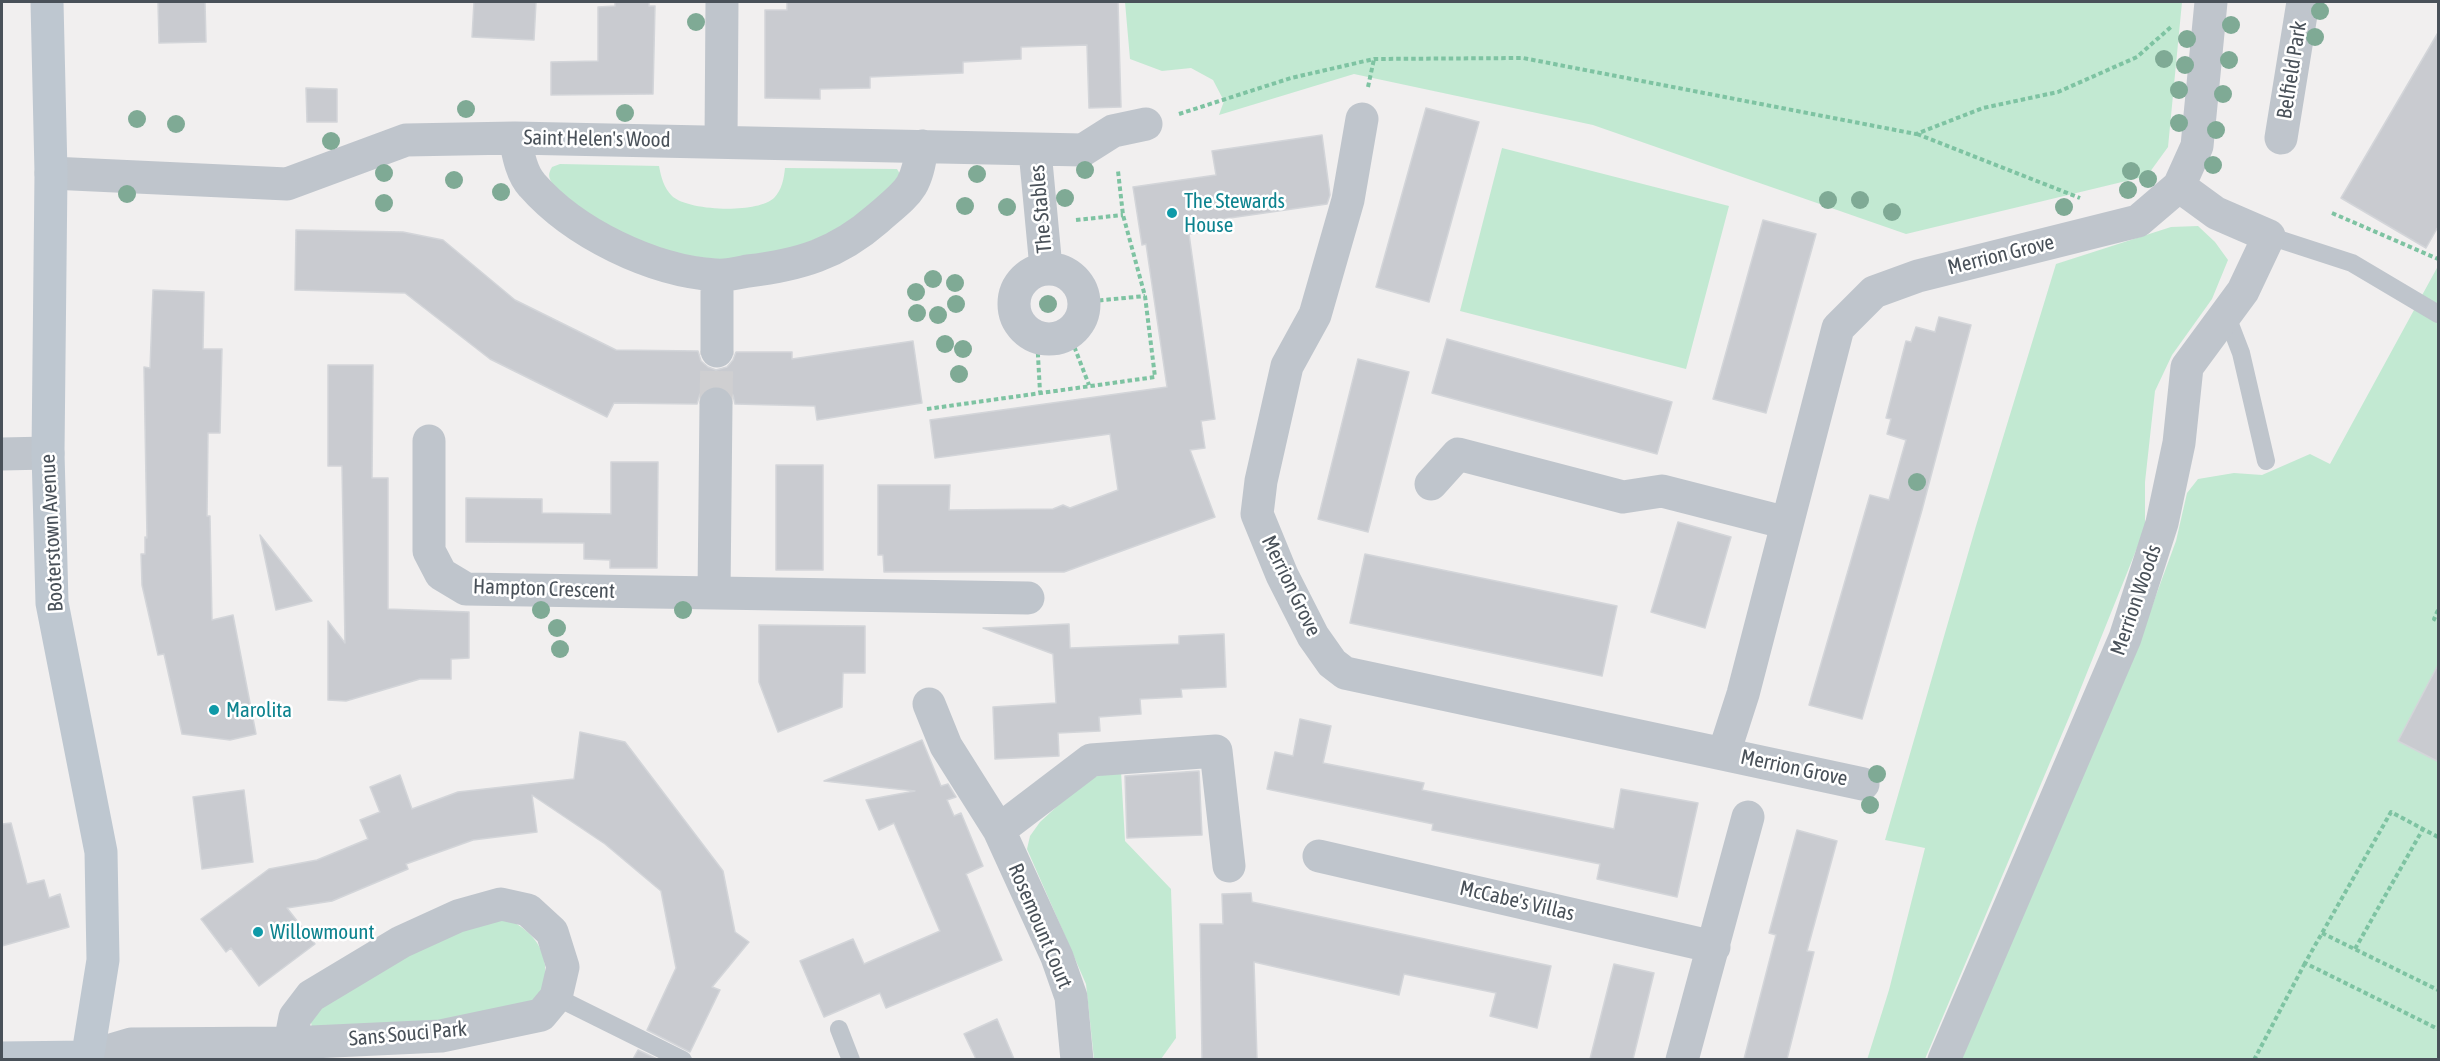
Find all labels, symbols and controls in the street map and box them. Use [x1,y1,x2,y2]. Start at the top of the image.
street label: Belfield Park [2272,19,2312,121]
street label: Saint Helen's Wood [523,125,671,153]
street label: The Stables [1025,164,1057,254]
place label: The Stewards House [1184,188,1285,238]
marker: The Stewards House [1165,206,1179,220]
street label: Merrion Grove [1945,230,2057,280]
street label: Booterstown Avenue [35,453,69,613]
street label: Merrion Grove [1256,532,1326,640]
street label: Merrion Woods [2105,541,2167,659]
street label: Hampton Crescent [473,574,615,604]
place label: Marolita [226,697,292,723]
marker: Marolita [207,703,221,717]
street label: Merrion Grove [1738,744,1850,792]
street label: Rosemount Court [1002,860,1078,992]
street label: McCabe's Villas [1457,876,1577,926]
place label: Willowmount [270,919,375,945]
marker: Willowmount [251,925,265,939]
street label: Sans Souci Park [348,1016,468,1052]

